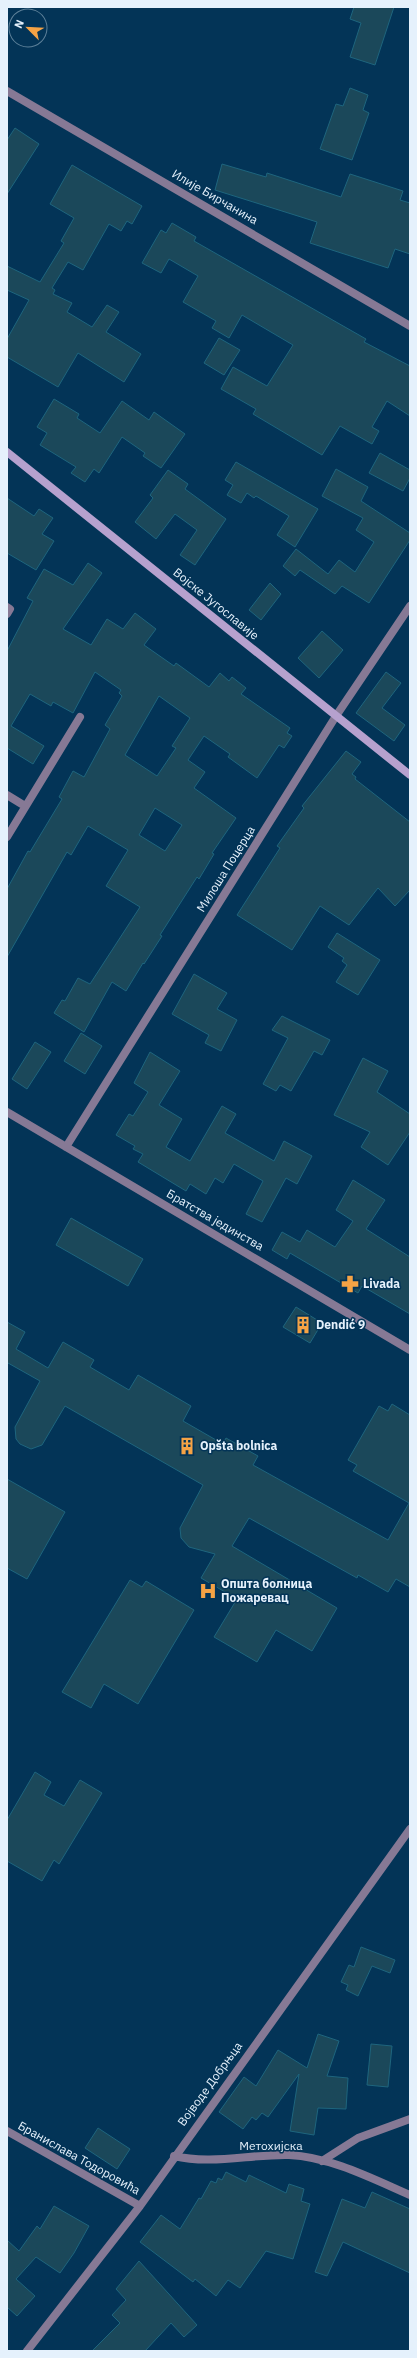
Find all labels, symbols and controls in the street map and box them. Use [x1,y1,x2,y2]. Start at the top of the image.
north arrow [8,8,48,48]
text: N [11,17,27,30]
street label: Илије Бирчанина [170,166,261,228]
street label: Војске Југославије [170,564,262,643]
street label: Милоша Поцерца [193,822,258,914]
street label: Братства јединства [164,1186,267,1254]
pharmacy icon: Livada [340,1274,360,1294]
place label: Livada [363,1276,400,1291]
building icon: Dendić 9 [293,1315,313,1335]
place label: Dendić 9 [316,1317,365,1332]
building icon: Opšta bolnica [177,1436,197,1456]
place label: Opšta bolnica [200,1438,278,1453]
place label: Општа болница Пожаревац [221,1576,312,1605]
hospital icon: Општа болница Пожаревац [198,1581,218,1601]
street label: Војводе Добрњца [174,2038,245,2129]
street label: Бранислава Тодоровића [15,2118,144,2198]
street label: Метохијска [239,2138,303,2153]

